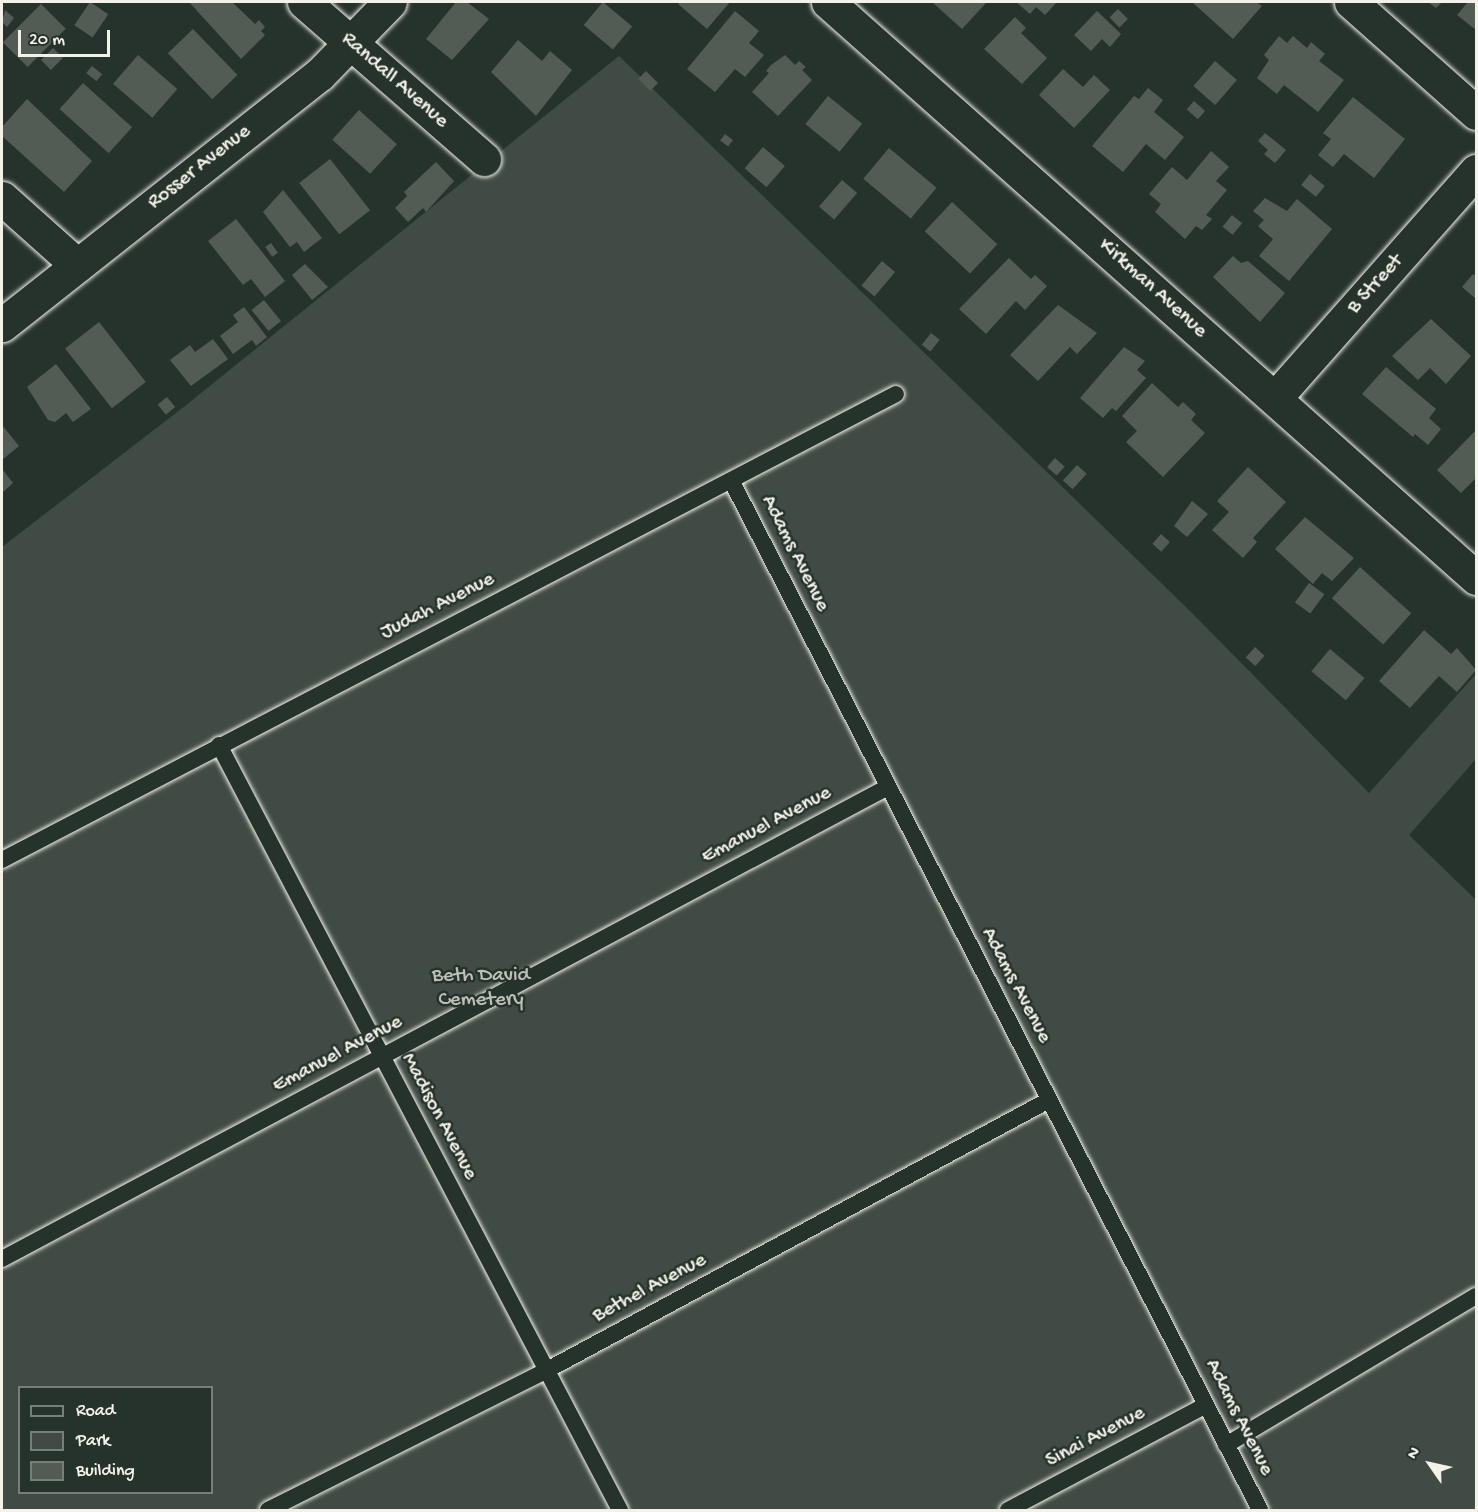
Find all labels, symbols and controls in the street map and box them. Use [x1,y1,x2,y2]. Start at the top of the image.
scale bar [21,18,112,56]
street label: Randall Avenue [335,28,453,134]
text: 20 m [29,30,65,51]
street label: Rosser Avenue [143,120,257,216]
street label: Kirkman Avenue [1092,234,1212,344]
street label: B Street [1343,250,1409,320]
street label: Adams Avenue [754,492,834,616]
street label: Judah Avenue [377,568,499,646]
street label: Emanuel Avenue [698,781,836,871]
street label: Adams Avenue [974,924,1056,1048]
park label: Beth David Cemetery [432,964,530,1014]
street label: Emanuel Avenue [269,1010,407,1100]
street label: Madison Avenue [394,1049,482,1185]
street label: Bethel Avenue [589,1249,711,1329]
street label: Adams Avenue [1198,1356,1278,1480]
legend [18,1386,213,1494]
text: Road [76,1401,115,1422]
street label: Sinai Avenue [1042,1401,1150,1475]
text: Park [76,1431,110,1452]
north arrow [1400,1434,1460,1494]
text: N [1404,1444,1425,1463]
text: Building [76,1461,135,1482]

